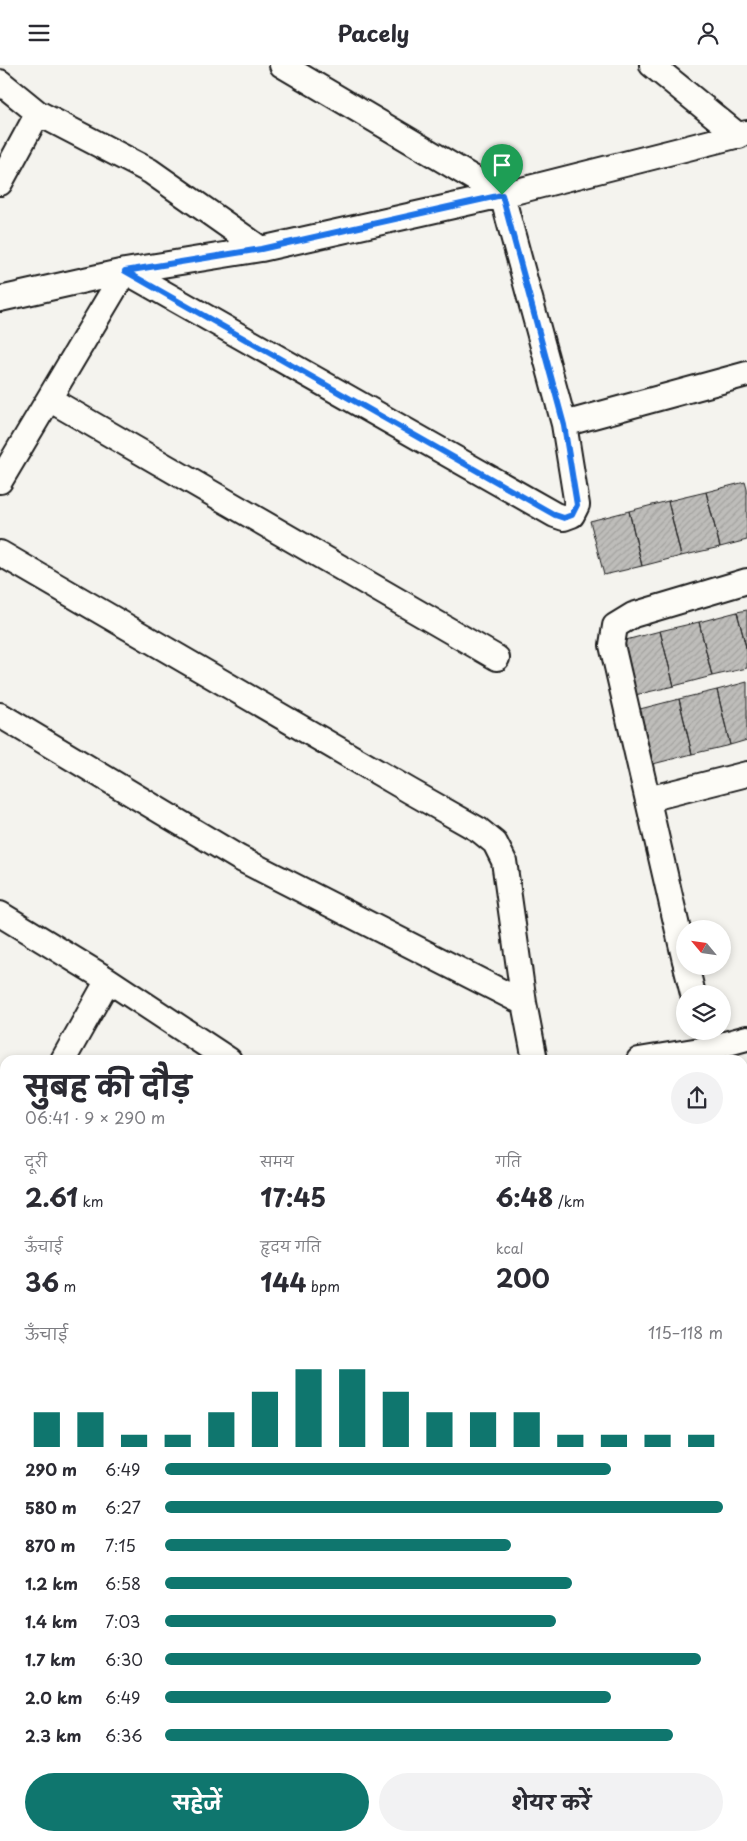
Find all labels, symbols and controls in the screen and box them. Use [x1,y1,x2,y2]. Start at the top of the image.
text: Pacely [338,16,409,49]
icon: menu [25,19,53,47]
icon: person [694,19,722,47]
pin [481,144,523,195]
icon: arrive [488,151,516,179]
north arrow [676,920,731,975]
map controls [676,920,731,1040]
button: layers [676,985,731,1040]
text: सुबह की दौड़ [25,1064,191,1107]
button: share [671,1072,723,1124]
text: 06:41 · 9 × 290 m [25,1105,165,1129]
text: दूरी [25,1151,47,1172]
text: समय [260,1151,294,1172]
text: गति [496,1151,521,1172]
text: 2.61 [25,1178,78,1216]
text: 17:45 [260,1178,326,1216]
text: 6:48 [496,1178,553,1216]
text: km [78,1191,103,1212]
text: /km [553,1191,585,1212]
text: ऊँचाई [25,1236,63,1257]
text: हृदय गति [260,1236,321,1257]
text: kcal [496,1238,524,1259]
text: 200 [496,1259,550,1297]
text: 36 [25,1263,59,1301]
text: 144 [260,1263,306,1301]
text: m [59,1276,76,1297]
text: bpm [306,1276,340,1297]
text: 115–118 m [648,1320,723,1344]
text: ऊँचाई [25,1321,68,1345]
text: 290 m [25,1457,77,1481]
text: 6:49 [105,1457,140,1481]
text: 580 m [25,1495,77,1519]
text: 6:27 [105,1495,141,1519]
text: 870 m [25,1533,75,1557]
text: 7:15 [105,1533,136,1557]
text: 1.2 km [25,1571,78,1595]
text: 6:58 [105,1571,141,1595]
text: 1.4 km [25,1609,77,1633]
text: 7:03 [105,1609,140,1633]
text: 1.7 km [25,1647,76,1671]
text: 6:30 [105,1647,143,1671]
text: 2.0 km [25,1685,82,1709]
text: 6:49 [105,1685,140,1709]
text: 2.3 km [25,1723,81,1747]
text: 6:36 [105,1723,143,1747]
button: सहेजें [25,1773,369,1831]
button: शेयर करें [379,1773,723,1831]

